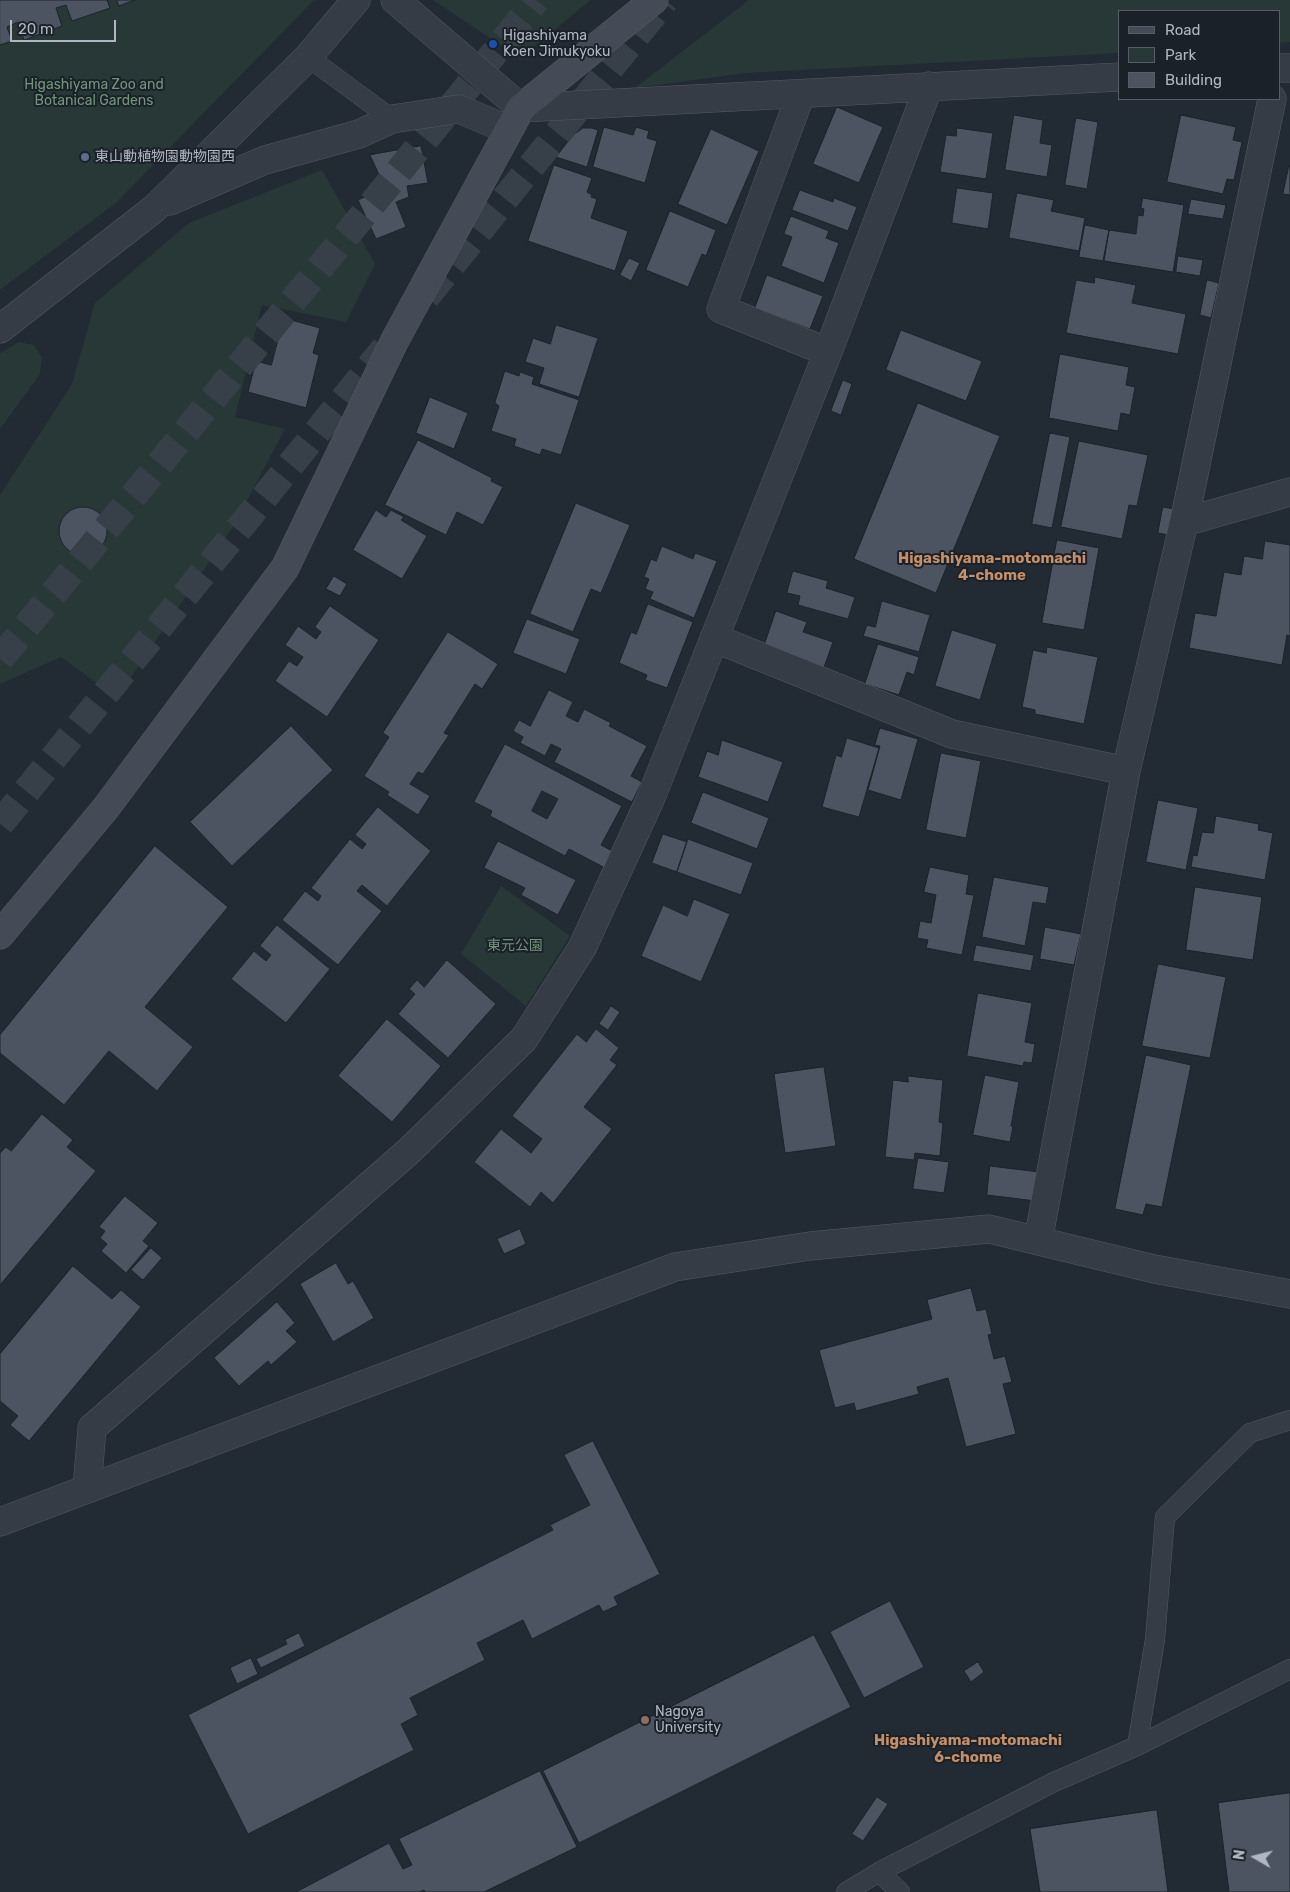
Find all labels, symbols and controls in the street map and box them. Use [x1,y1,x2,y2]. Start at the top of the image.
scale bar [12,10,119,42]
legend [1118,10,1280,100]
text: 20 m [18,20,53,38]
text: Road [1165,21,1201,39]
place label: Higashiyama Koen Jimukyoku [503,28,610,60]
marker: Higashiyama Koen Jimukyoku [487,38,499,50]
text: Park [1165,46,1196,64]
text: Building [1165,71,1222,89]
park label: Higashiyama Zoo and Botanical Gardens [24,77,164,110]
place label: 東山動植物園動物園西 [95,149,235,165]
marker: 東山動植物園動物園西 [79,151,91,163]
district label: Higashiyama-motomachi 4-chome [898,550,1086,585]
park label: 東元公園 [487,938,543,954]
place label: Nagoya University [655,1704,721,1736]
marker: Nagoya University [639,1714,651,1726]
district label: Higashiyama-motomachi 6-chome [874,1732,1062,1767]
north arrow [1230,1832,1280,1882]
text: N [1231,1849,1249,1861]

